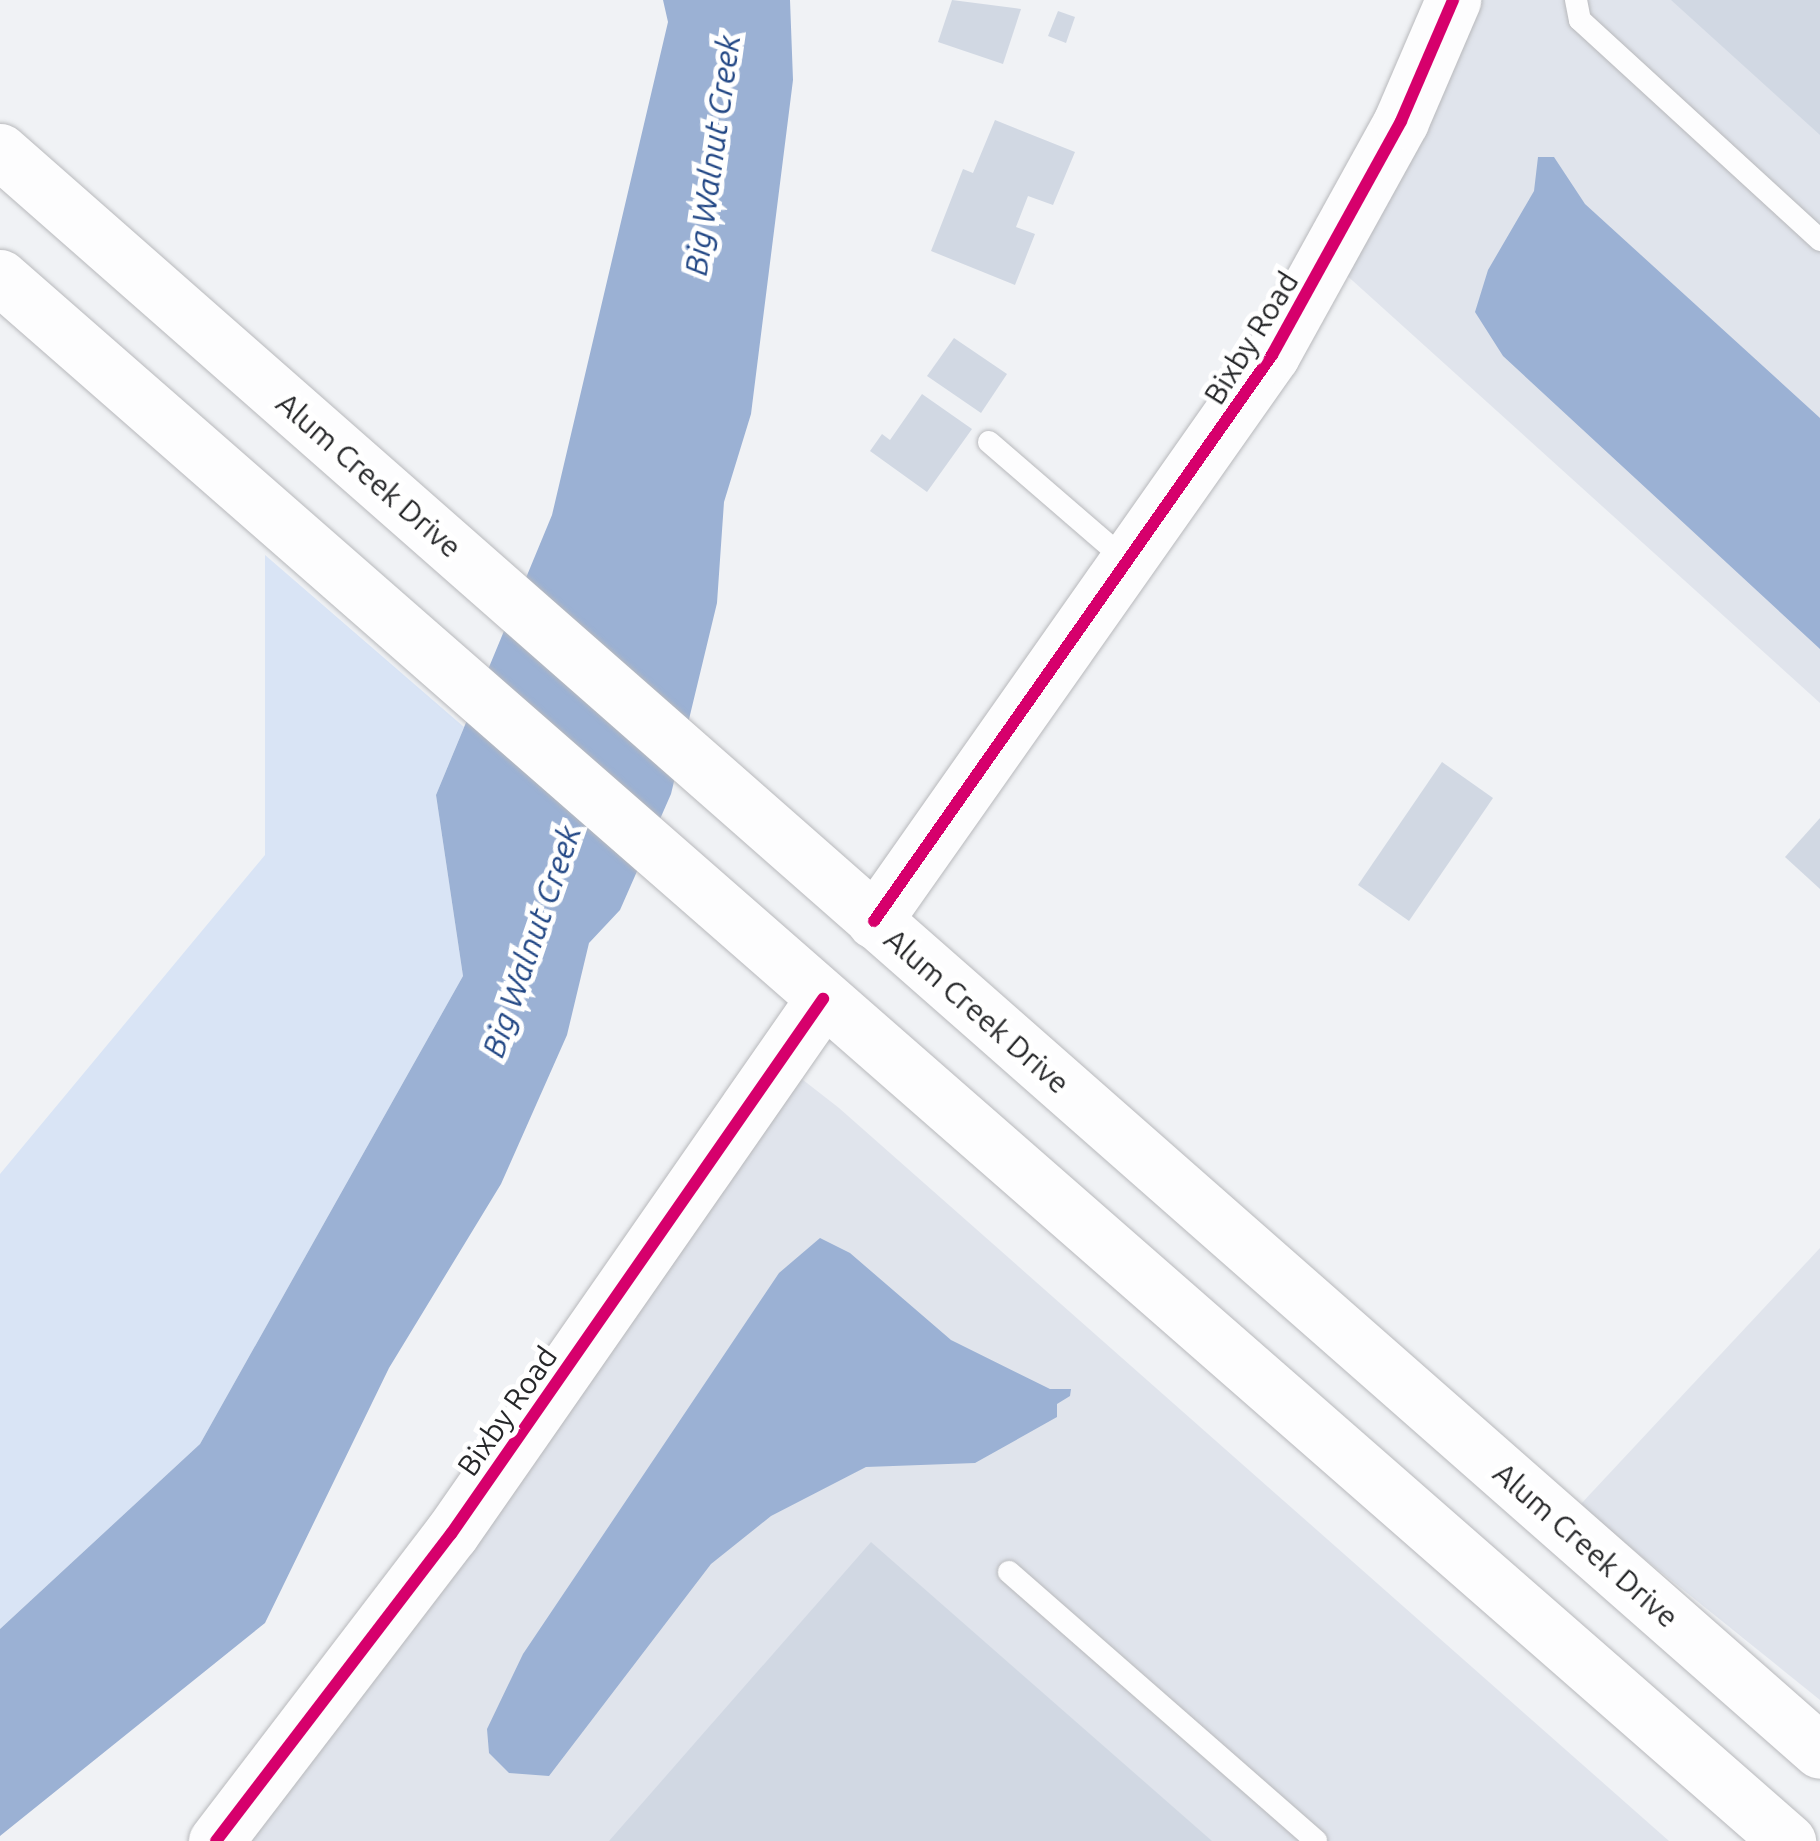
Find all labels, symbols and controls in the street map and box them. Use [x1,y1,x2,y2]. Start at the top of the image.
water label: Big Walnut Creek [676,32,748,278]
street label: Bixby Road [1196,265,1306,411]
street label: Alum Creek Drive [269,385,469,565]
water label: Big Walnut Creek [473,820,589,1062]
street label: Alum Creek Drive [877,921,1077,1101]
street label: Bixby Road [449,1339,565,1483]
street label: Alum Creek Drive [1486,1455,1686,1635]

